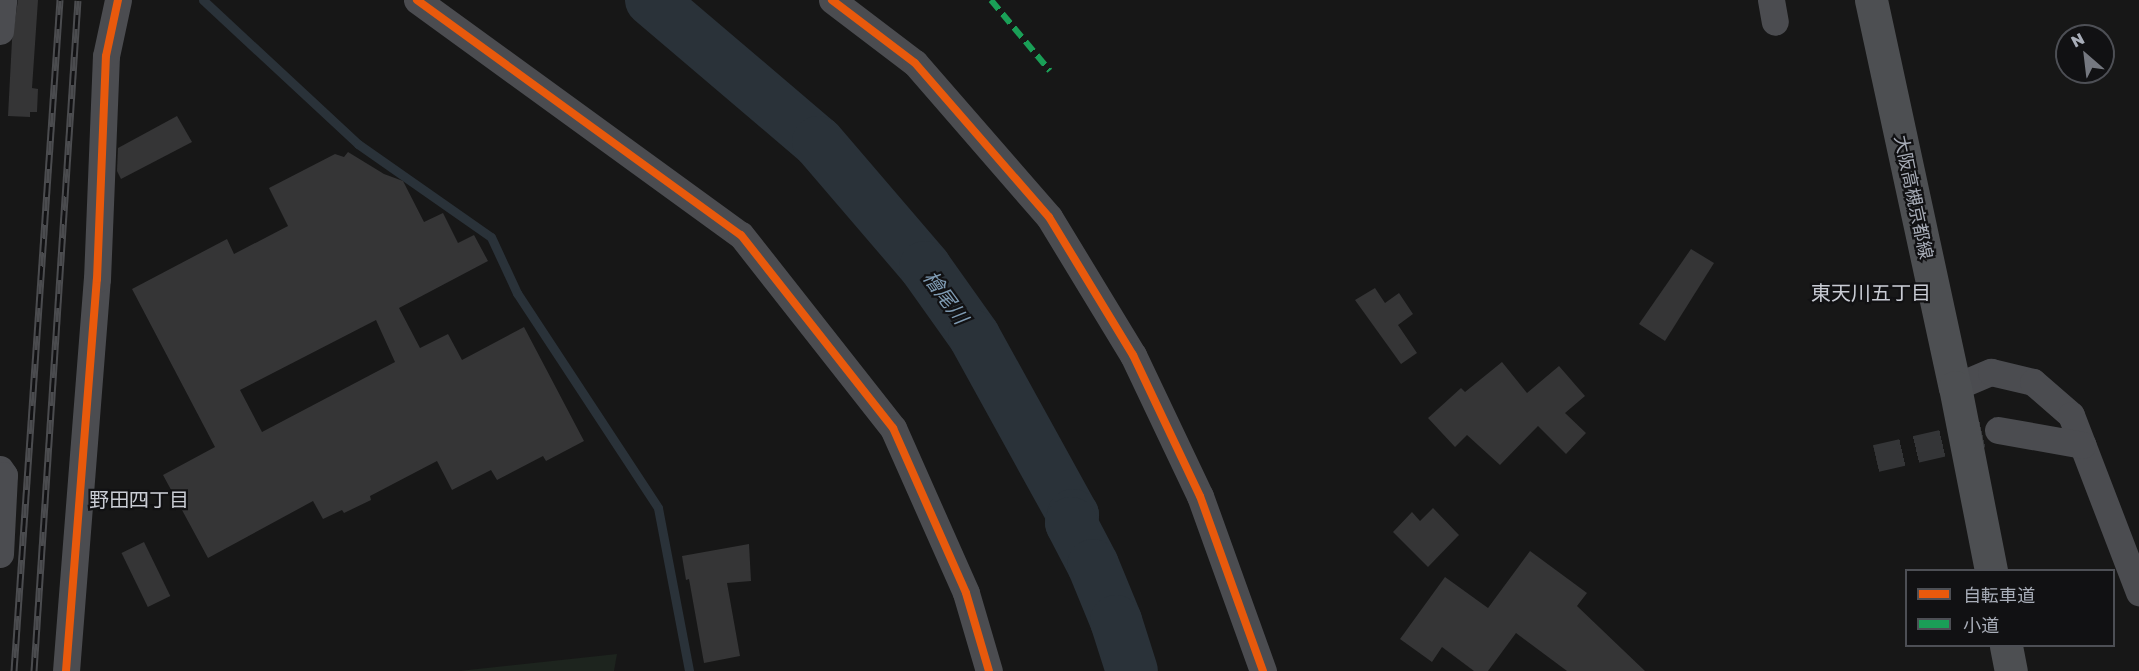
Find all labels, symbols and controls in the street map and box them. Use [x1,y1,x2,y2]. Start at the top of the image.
north arrow [2055,24,2115,84]
text: N [2067,28,2088,52]
street label: 大阪高槻京都線 [1890,133,1938,261]
water label: 檜尾川 [919,266,973,328]
district label: 東天川五丁目 [1811,280,1931,304]
district label: 野田四丁目 [89,487,189,511]
legend [1905,569,2115,647]
text: 自転車道 [1963,584,2035,606]
text: 小道 [1963,614,1999,636]

